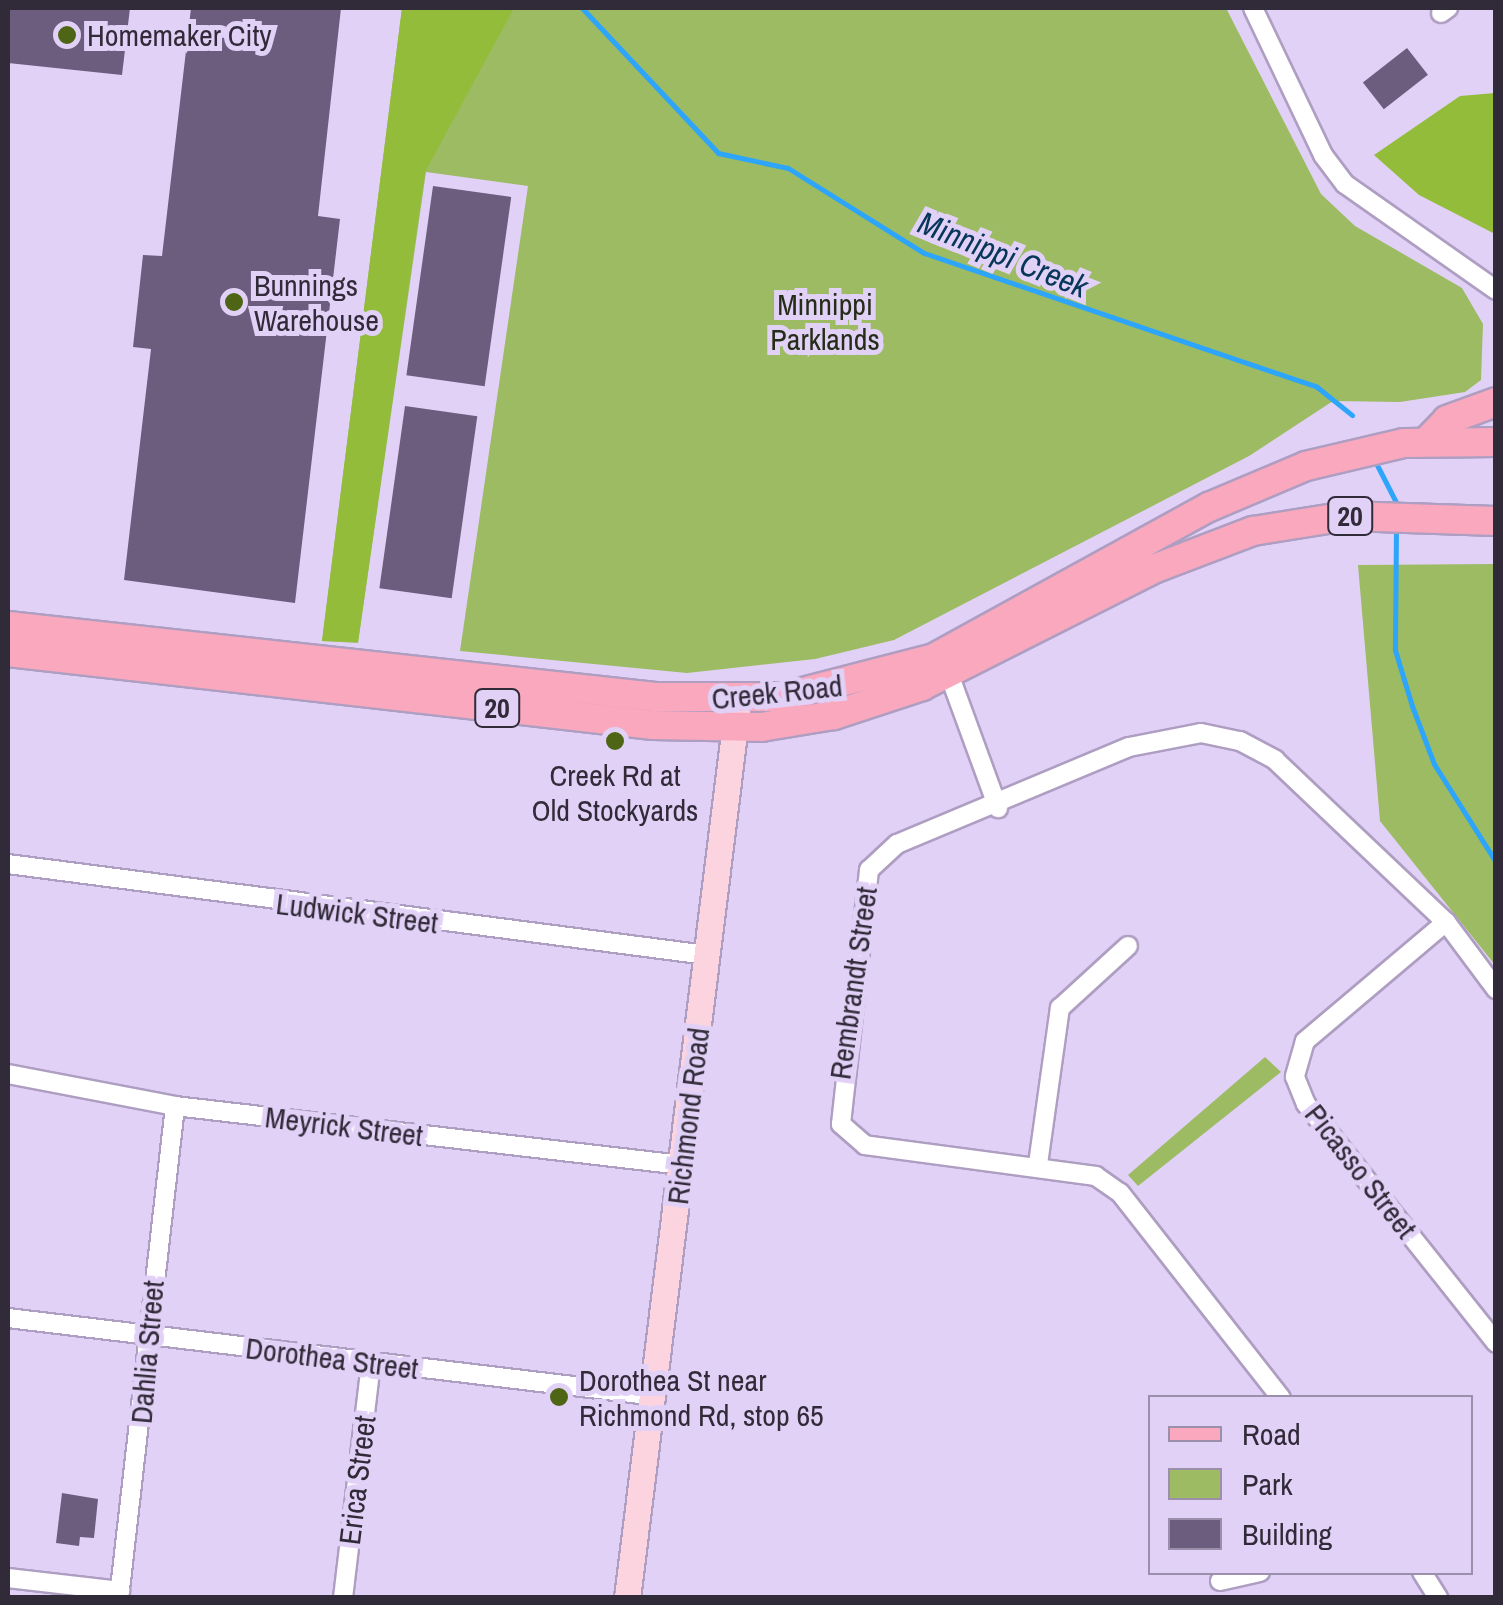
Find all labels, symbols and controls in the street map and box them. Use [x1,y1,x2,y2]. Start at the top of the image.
place label: Homemaker City [87,17,272,53]
marker: Homemaker City [56,24,78,46]
water label: Minnippi Creek [913,204,1093,306]
place label: Bunnings Warehouse [254,267,379,338]
park label: Minnippi Parklands [770,286,880,356]
marker: Bunnings Warehouse [223,291,245,313]
road number: 20 [1325,493,1375,539]
street label: Creek Road [710,667,844,717]
road number: 20 [472,685,522,731]
marker: Creek Rd at Old Stockyards [604,730,626,752]
place label: Creek Rd at Old Stockyards [532,757,698,828]
street label: Rembrandt Street [822,884,884,1082]
street label: Ludwick Street [274,885,440,941]
street label: Richmond Road [659,1026,717,1206]
street label: Picasso Street [1298,1097,1424,1245]
street label: Meyrick Street [263,1098,425,1154]
street label: Dahlia Street [123,1279,171,1425]
street label: Dorothea Street [244,1330,420,1386]
place label: Dorothea St near Richmond Rd, stop 65 [579,1362,824,1432]
marker: Dorothea St near Richmond Rd, stop 65 [548,1386,570,1408]
legend [1148,1395,1473,1575]
street label: Erica Street [331,1413,383,1547]
text: Road [1242,1414,1301,1454]
text: Park [1242,1464,1293,1504]
text: Building [1242,1514,1332,1554]

